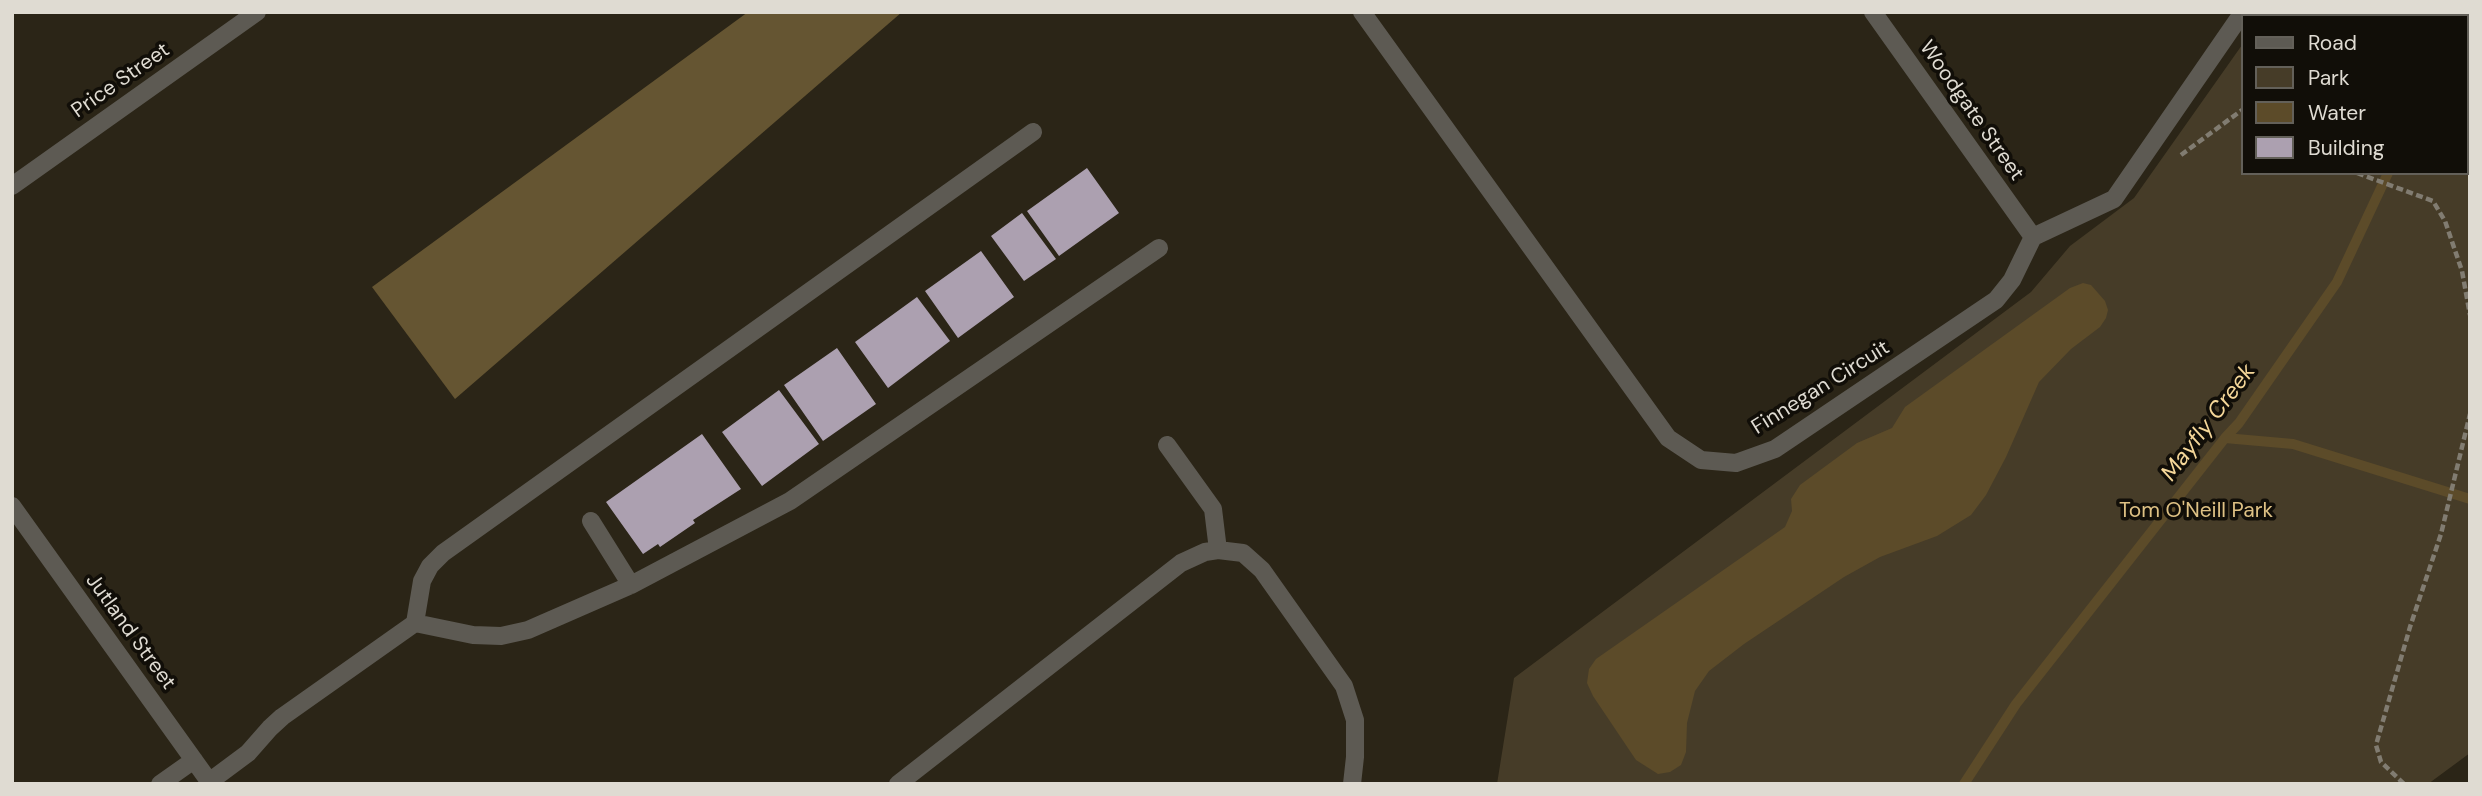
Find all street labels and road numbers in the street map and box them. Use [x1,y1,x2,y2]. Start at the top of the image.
street label: Woodgate Street [1913,36,2029,186]
street label: Price Street [67,38,175,124]
street label: Finnegan Circuit [1747,336,1895,440]
street label: Jutland Street [79,569,181,695]

